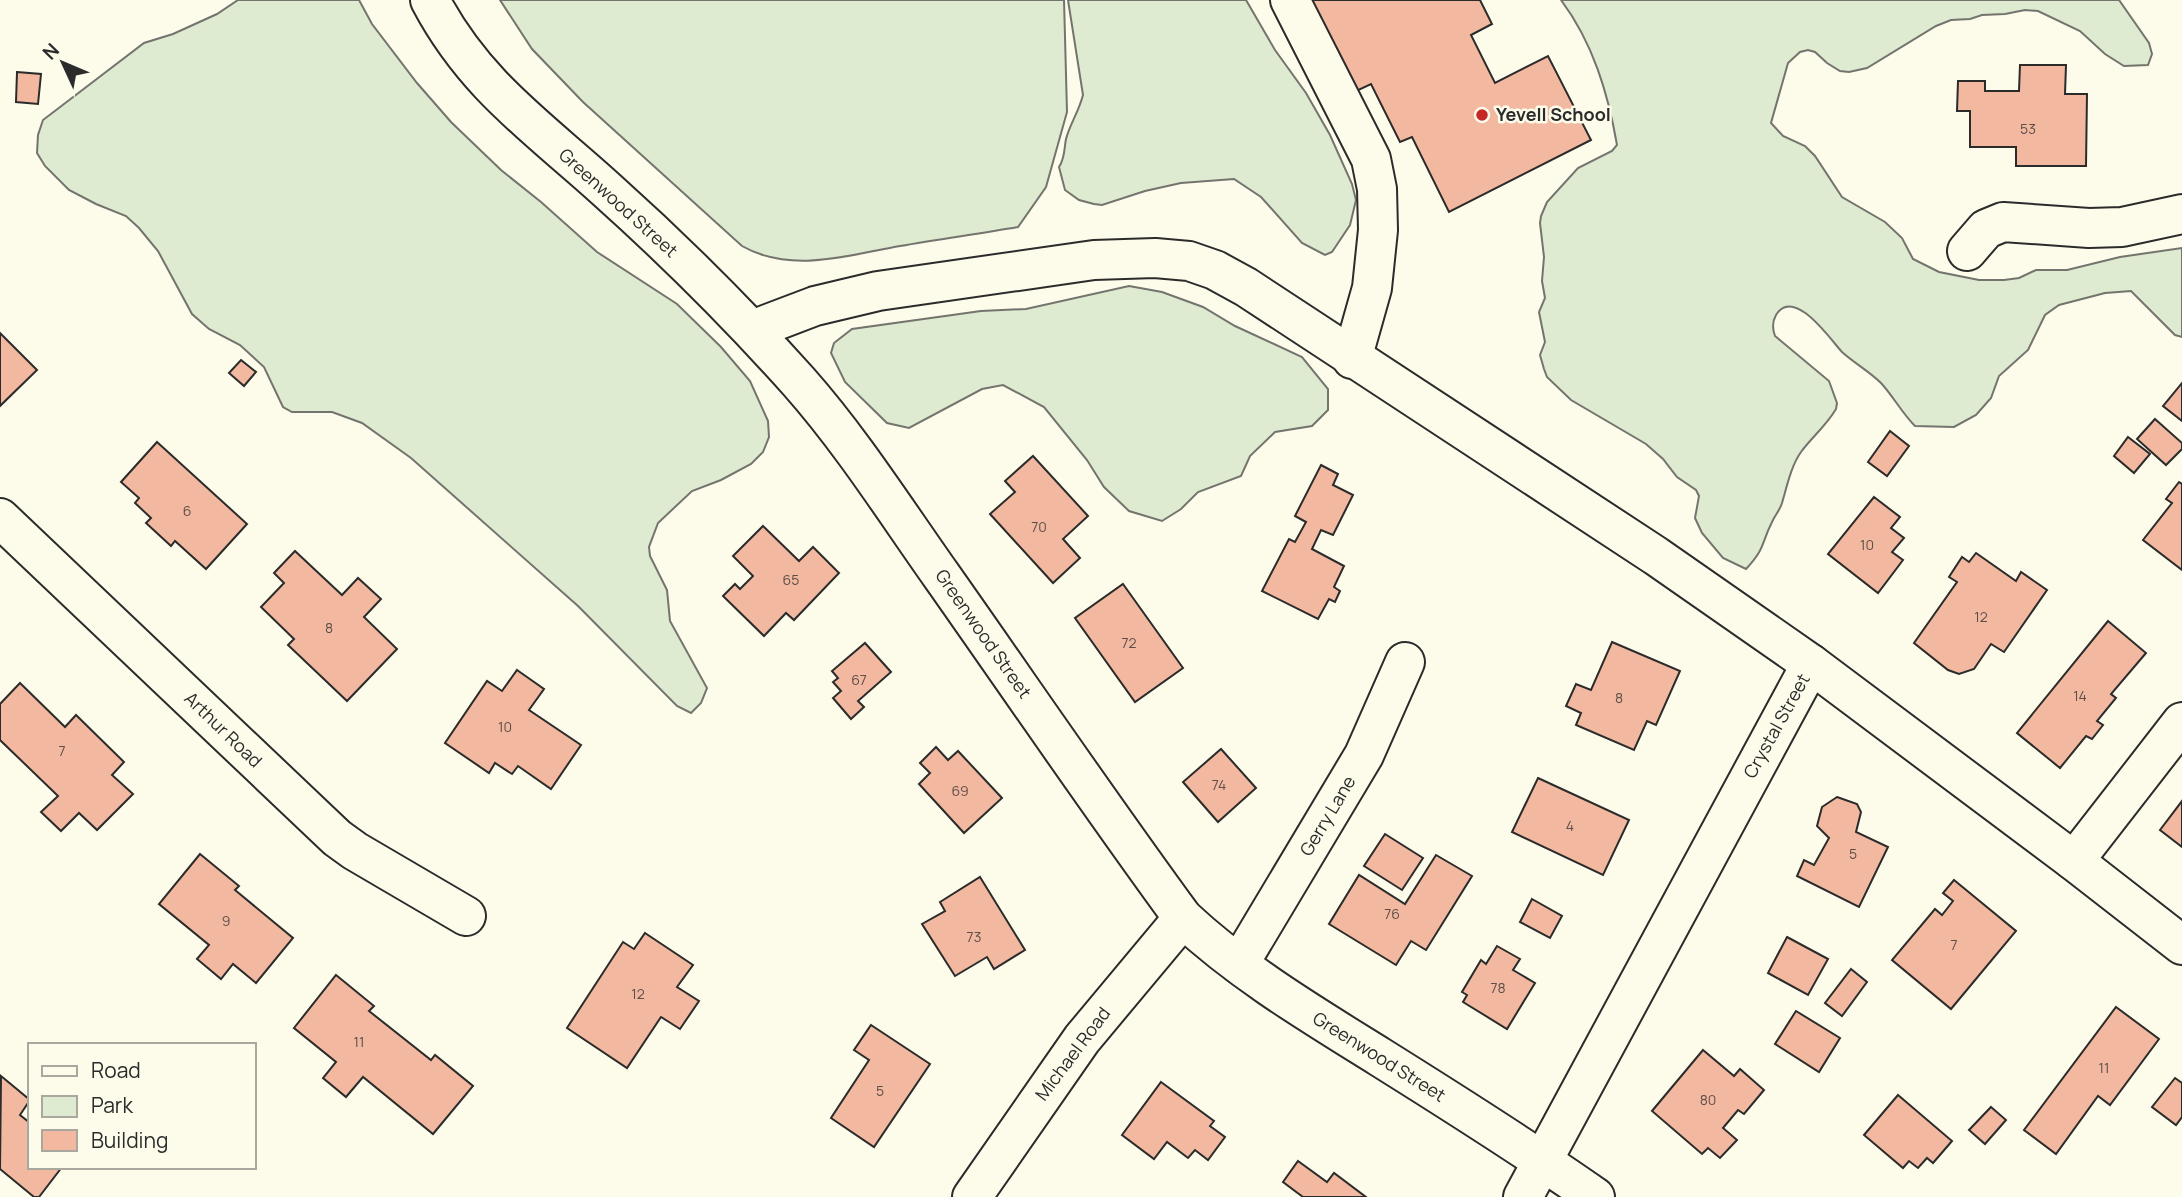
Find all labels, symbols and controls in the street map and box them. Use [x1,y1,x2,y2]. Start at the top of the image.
north arrow [28,28,98,98]
text: N [37,37,65,65]
place label: Yevell School [1496,102,1611,126]
marker: Yevell School [1474,107,1490,123]
house number: 53 [2020,119,2036,138]
street label: Greenwood Street [554,142,683,262]
house number: 6 [183,501,191,520]
house number: 70 [1031,517,1047,536]
house number: 10 [1860,535,1874,554]
street label: Greenwood Street [930,564,1037,703]
house number: 65 [783,570,799,589]
house number: 12 [1974,607,1988,626]
house number: 8 [325,618,333,637]
house number: 72 [1121,633,1137,652]
street label: Crystal Street [1737,669,1815,782]
house number: 67 [851,670,867,689]
street label: Arthur Road [180,686,268,772]
house number: 14 [2073,686,2087,705]
house number: 8 [1615,688,1623,707]
house number: 10 [498,717,512,736]
house number: 7 [58,741,66,760]
street label: Gerry Lane [1294,771,1360,860]
house number: 74 [1212,775,1226,794]
house number: 69 [951,781,969,800]
house number: 4 [1566,816,1574,835]
house number: 5 [1849,844,1857,863]
house number: 76 [1384,904,1400,923]
house number: 9 [222,911,230,930]
house number: 73 [967,927,981,946]
house number: 7 [1950,935,1958,954]
house number: 78 [1490,978,1506,997]
house number: 12 [631,984,645,1003]
street label: Michael Road [1029,1002,1115,1105]
street label: Greenwood Street [1309,1006,1450,1107]
house number: 11 [354,1032,364,1051]
legend [28,1043,256,1169]
text: Road [91,1056,141,1084]
house number: 11 [2099,1058,2109,1077]
house number: 5 [876,1081,884,1100]
house number: 80 [1700,1090,1716,1109]
text: Park [91,1091,133,1119]
text: Building [91,1126,168,1154]

